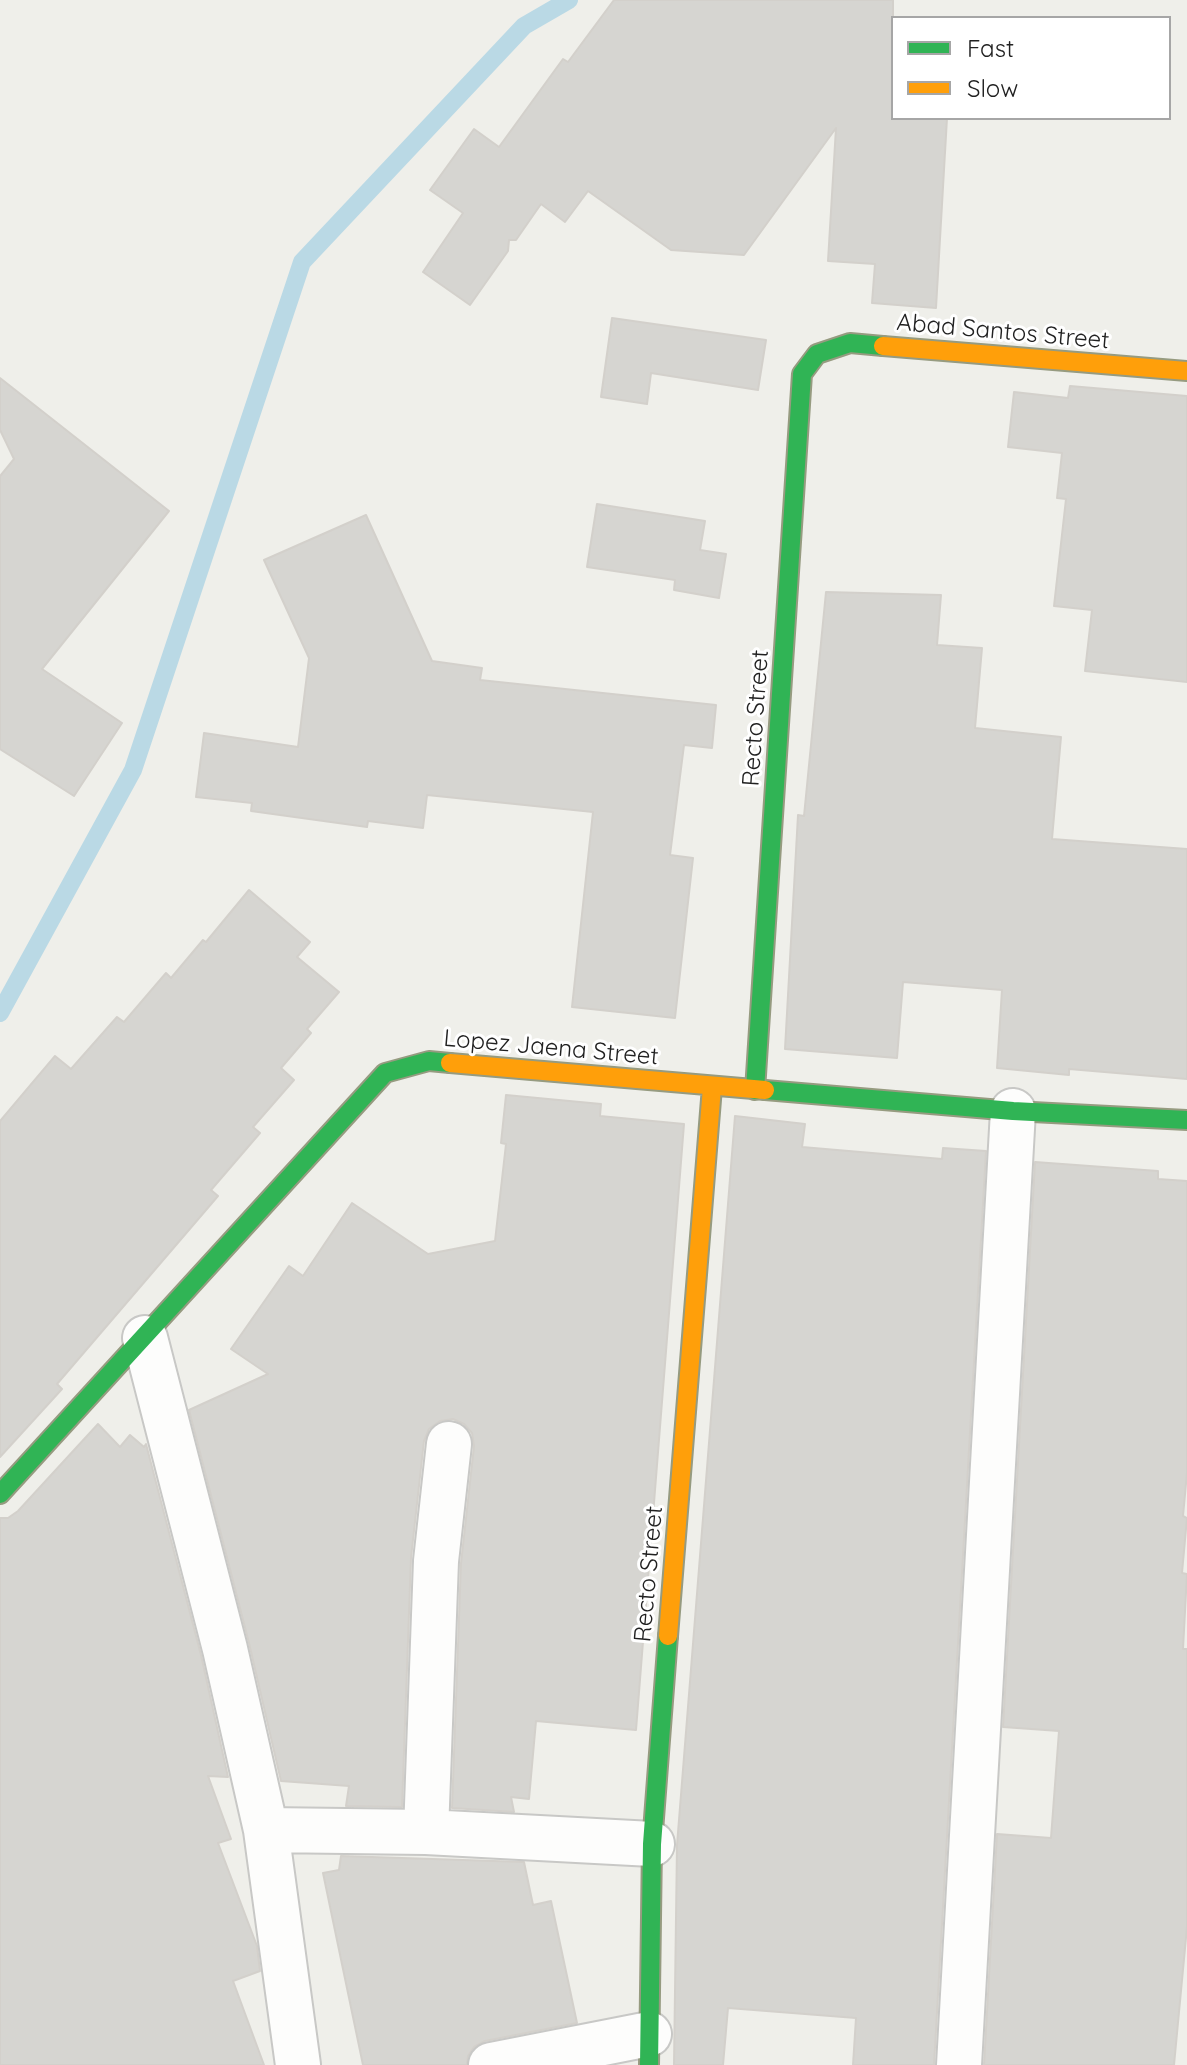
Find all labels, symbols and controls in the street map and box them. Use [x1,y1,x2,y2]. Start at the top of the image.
legend [891,16,1171,120]
text: Fast [967,33,1014,63]
text: Slow [967,73,1018,103]
street label: Abad Santos Street [895,308,1111,356]
street label: Recto Street [737,649,775,787]
street label: Lopez Jaena Street [442,1024,660,1072]
street label: Recto Street [629,1505,669,1643]

